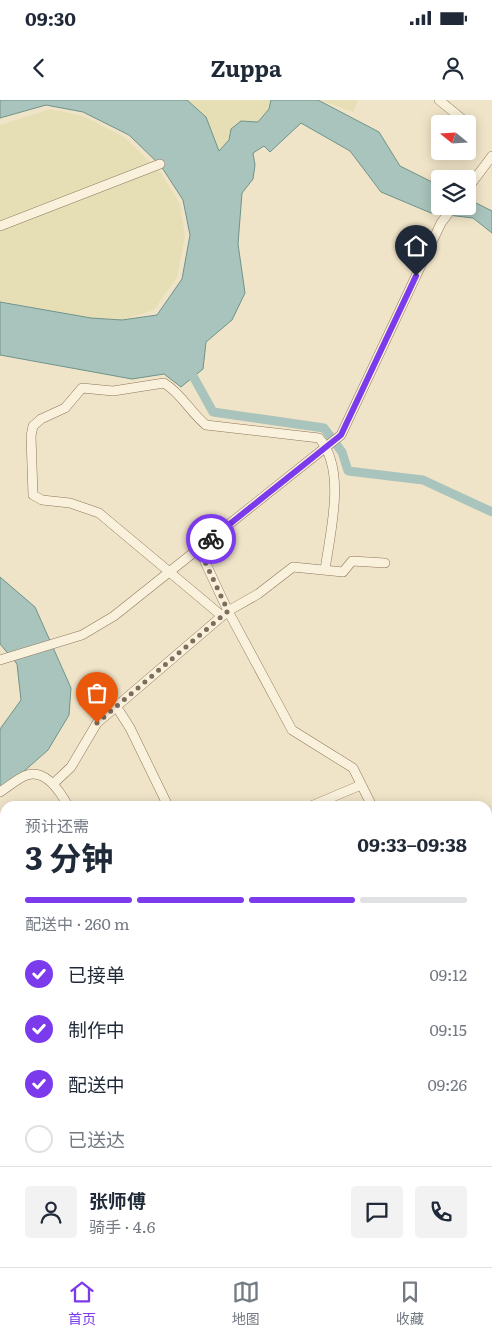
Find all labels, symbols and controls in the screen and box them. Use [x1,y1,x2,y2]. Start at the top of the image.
text: 09:30 [25,4,76,32]
text: Zuppa [210,51,282,84]
icon: back [25,54,53,82]
icon: person [439,54,467,82]
north arrow [431,115,476,160]
map controls [431,115,476,215]
button: layers [431,170,476,215]
pin [395,225,437,276]
icon: home [402,232,430,260]
courier [186,514,236,564]
icon: bike [197,525,225,553]
pin [76,672,118,723]
icon: bag [83,679,111,707]
text: 预计还需 [25,813,89,837]
text: 09:33–09:38 [357,830,467,858]
text: 3 分钟 [25,832,113,880]
text: 配送中 · 260 m [25,911,129,935]
icon: check [25,960,53,988]
text: 已接单 [68,960,125,988]
text: 09:12 [429,962,467,986]
icon: check [25,1015,53,1043]
text: 制作中 [68,1015,125,1043]
text: 09:15 [429,1017,467,1041]
icon: check [25,1070,53,1098]
text: 配送中 [68,1070,125,1098]
text: 09:26 [428,1072,467,1096]
text: 已送达 [68,1125,125,1153]
button: person [25,1186,77,1238]
text: 张师傅 [89,1186,146,1214]
button: chat [351,1186,403,1238]
button: phone [415,1186,467,1238]
text: 骑手 · 4.6 [89,1214,155,1238]
tab: 首页 [68,1278,96,1328]
tab: 地图 [232,1278,260,1328]
tab: 收藏 [396,1278,424,1328]

